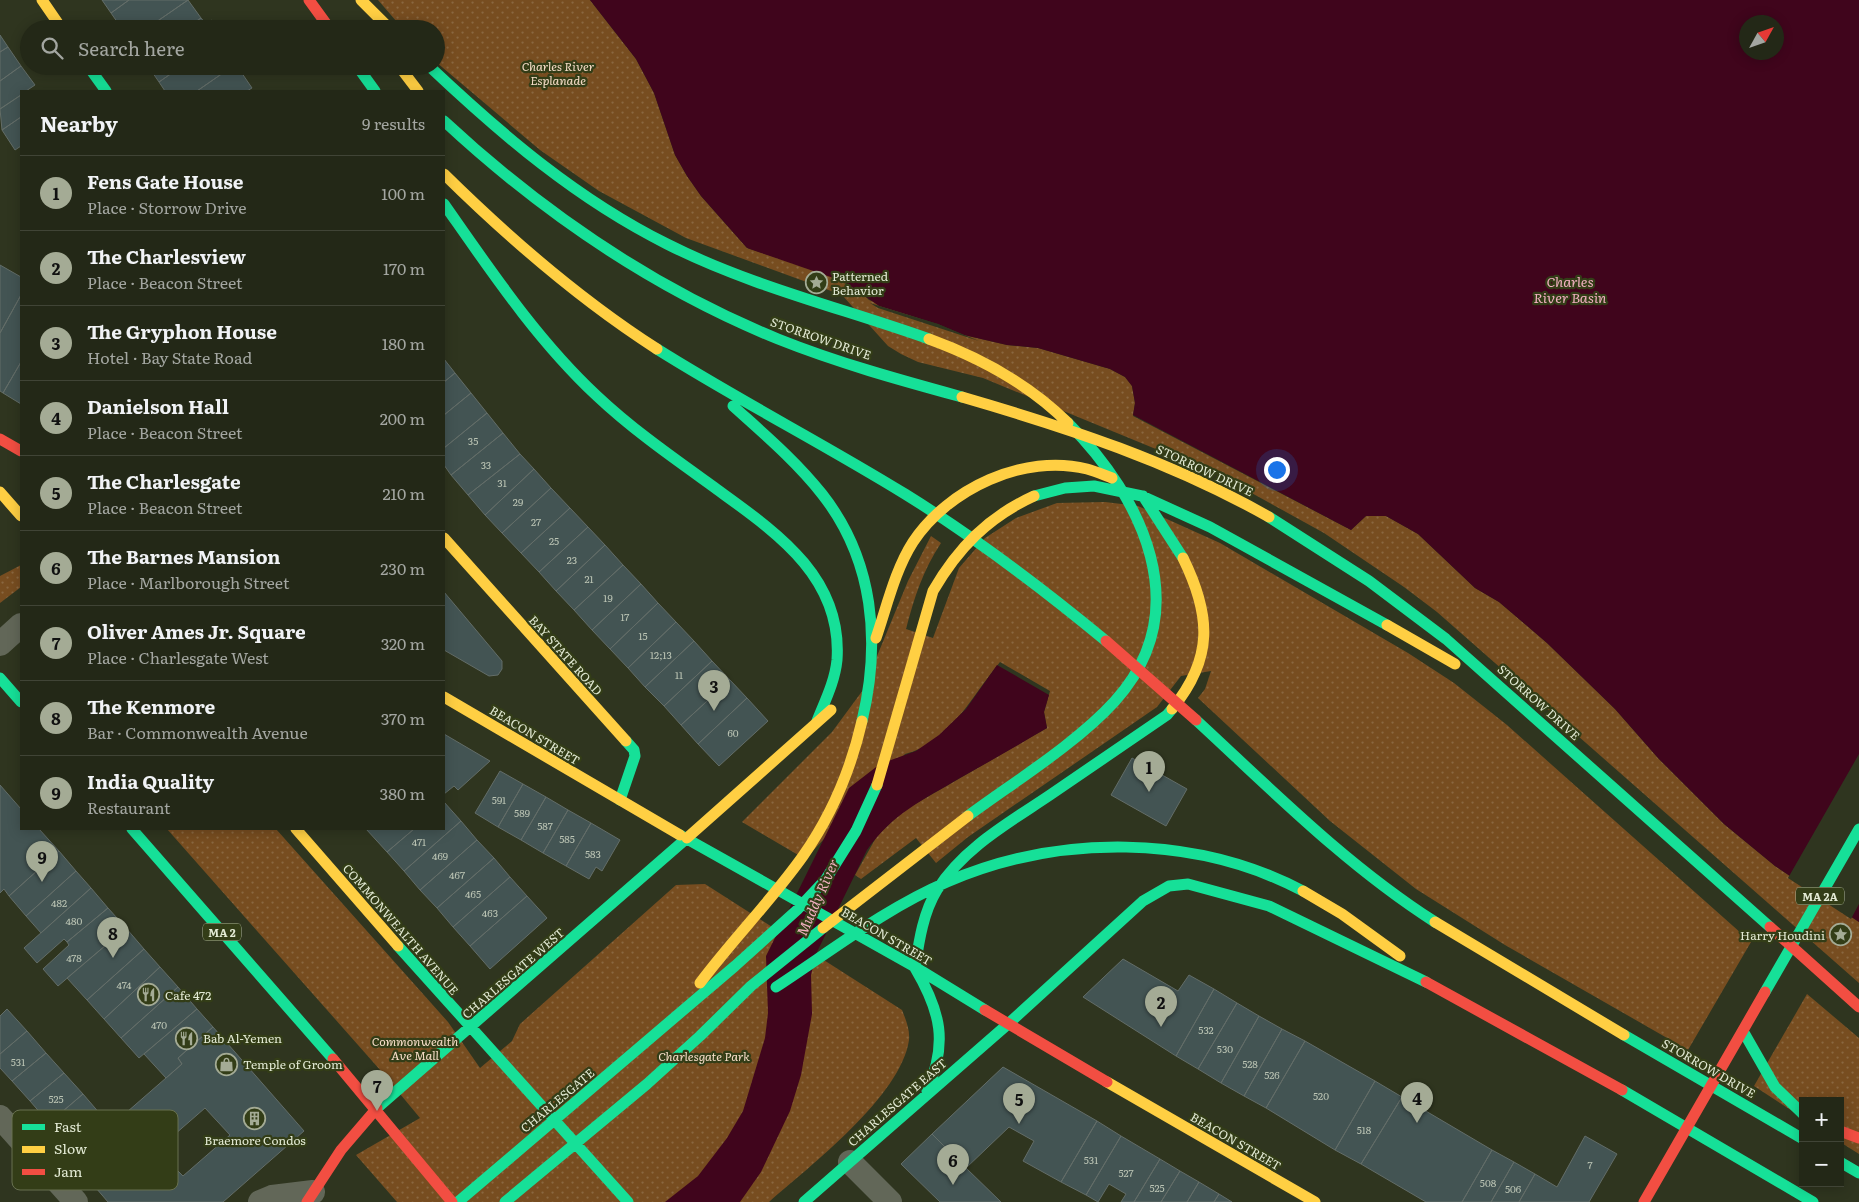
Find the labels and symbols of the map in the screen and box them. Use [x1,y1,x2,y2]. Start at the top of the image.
north arrow [1739,15,1784,60]
park label: Charles River Esplanade [522,57,595,89]
place label: Patterned Behavior [832,267,889,299]
place icon: Patterned Behavior [804,271,828,295]
water label: Charles River Basin [1534,271,1607,307]
street label: STORROW DRIVE [768,312,874,364]
house number: 35 [468,433,478,448]
street label: STORROW DRIVE [1153,440,1257,501]
house number: 33 [481,457,491,472]
your location [1264,457,1290,483]
house number: 31 [497,475,507,490]
house number: 29 [513,494,523,509]
house number: 27 [531,514,541,529]
house number: 25 [549,533,559,548]
house number: 23 [567,552,577,567]
house number: 21 [584,571,594,586]
house number: 19 [603,590,613,605]
house number: 17 [621,609,629,624]
street label: BAY STATE ROAD [525,611,607,699]
house number: 15 [638,628,648,643]
house number: 12;13 [650,647,672,662]
street label: STORROW DRIVE [1494,660,1584,744]
house number: 11 [675,667,683,682]
pin: 3 [698,670,730,711]
street label: BEACON STREET [487,701,584,769]
house number: 60 [727,725,739,740]
pin: 1 [1133,751,1165,792]
house number: 591 [492,792,506,807]
house number: 589 [514,805,530,820]
house number: 587 [537,818,553,833]
house number: 585 [559,831,575,846]
house number: 471 [412,834,426,849]
pin: 9 [26,841,58,882]
house number: 583 [585,846,601,861]
house number: 469 [432,848,448,863]
water label: Muddy River [791,855,843,939]
street label: COMMONWEALTH AVENUE [339,859,463,999]
house number: 467 [449,867,465,882]
house number: 465 [465,886,481,901]
road number: MA 2A [1796,888,1844,904]
house number: 482 [51,895,67,910]
street label: BEACON STREET [838,903,936,969]
house number: 463 [482,905,498,920]
house number: 480 [66,913,83,928]
pin: 8 [97,917,129,958]
street label: CHARLESGATE WEST [458,923,568,1023]
place icon: Harry Houdini [1829,923,1853,947]
road number: MA 2 [203,924,241,940]
place label: Harry Houdini [1740,926,1825,944]
house number: 478 [66,950,82,965]
house number: 474 [116,977,132,992]
restaurant icon: Cafe 472 [137,983,161,1007]
place label: Cafe 472 [165,986,211,1004]
pin: 2 [1145,986,1177,1027]
house number: 470 [151,1017,167,1032]
house number: 532 [1198,1022,1214,1037]
restaurant icon: Bab Al-Yemen [175,1026,199,1050]
place label: Bab Al-Yemen [203,1029,282,1047]
park label: Commonwealth Ave Mall [372,1032,458,1064]
street label: STORROW DRIVE [1659,1034,1759,1102]
house number: 530 [1217,1041,1233,1056]
park label: Charlesgate Park [658,1047,750,1065]
shop icon: Temple of Groom [215,1052,239,1076]
house number: 531 [11,1054,25,1069]
street label: CHARLESGATE EAST [843,1054,951,1150]
place label: Temple of Groom [243,1055,343,1073]
house number: 528 [1242,1056,1258,1071]
street label: CHARLESGATE [516,1063,598,1136]
house number: 526 [1264,1067,1280,1082]
pin: 7 [361,1070,393,1111]
pin: 4 [1401,1082,1433,1123]
pin: 5 [1003,1083,1035,1124]
house number: 520 [1313,1088,1329,1103]
house number: 525 [48,1091,64,1106]
building icon: Braemore Condos [243,1107,267,1131]
street label: BEACON STREET [1187,1108,1285,1174]
legend [12,1110,178,1190]
text: Fast [54,1116,82,1136]
house number: 518 [1357,1122,1372,1137]
place label: Braemore Condos [204,1131,306,1149]
text: Slow [54,1138,87,1158]
pin: 6 [937,1144,969,1185]
house number: 531 [1084,1152,1098,1167]
house number: 7 [1587,1157,1593,1172]
text: Jam [54,1161,83,1181]
house number: 527 [1118,1165,1134,1180]
house number: 508 [1480,1175,1497,1190]
house number: 525 [1149,1180,1165,1195]
house number: 506 [1505,1181,1522,1196]

